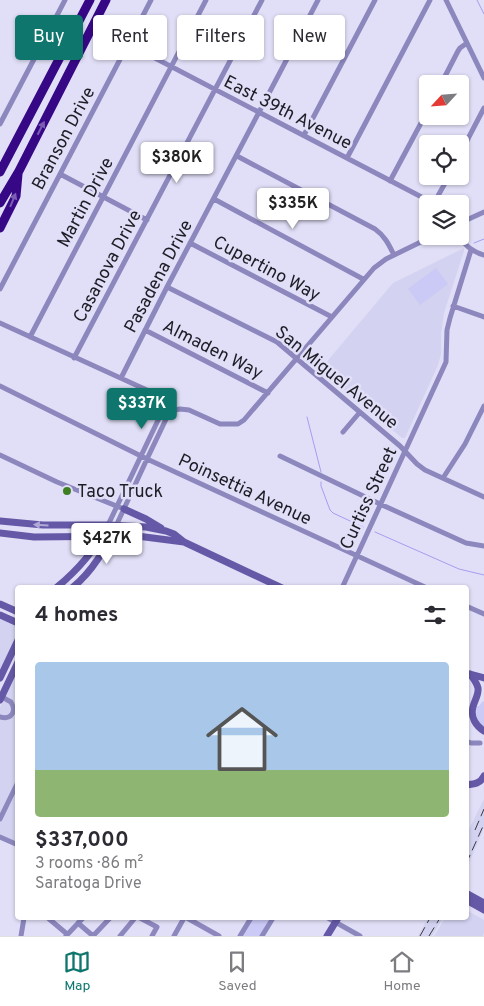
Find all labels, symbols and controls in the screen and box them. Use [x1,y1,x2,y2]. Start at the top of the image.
chip: Buy [15,15,83,60]
chip: Rent [93,15,167,60]
chip: Filters [177,15,264,60]
chip: New [274,15,345,60]
street label: East 39th Avenue [219,71,355,156]
north arrow [419,75,469,125]
map controls [419,75,469,245]
street label: Branson Drive [28,83,101,194]
one-way arrow [37,121,45,135]
button: locate [419,135,469,185]
pin: $380K [142,142,212,184]
text: $380K [152,148,202,168]
street label: Martin Drive [53,154,120,252]
pin: $335K [258,188,328,230]
one-way arrow [9,192,17,207]
text: $335K [268,194,318,214]
button: layers [419,195,469,245]
street label: Casanova Drive [69,206,148,327]
street label: Pasadena Drive [120,216,199,337]
street label: Cupertino Way [209,231,324,307]
street label: Almaden Way [158,315,266,385]
street label: San Miguel Avenue [270,321,402,435]
pin: $337K [107,388,177,430]
text: $337K [118,394,166,414]
street label: Curtiss Street [336,444,403,554]
street label: Poinsettia Avenue [174,449,315,531]
place label: Taco Truck [77,481,163,504]
marker: Taco Truck [61,485,73,497]
one-way arrow [33,521,49,529]
pin: $427K [72,522,142,565]
text: $427K [82,529,132,549]
icon: filters [421,601,449,629]
text: 4 homes [35,602,118,629]
icon: home [197,694,287,784]
text: $337,000 [35,827,129,854]
text: 3 rooms · 86 m² [35,854,143,874]
text: Saratoga Drive [35,874,142,894]
tab: Map [63,948,91,995]
tab: Saved [218,948,257,995]
tab: Home [383,948,421,995]

